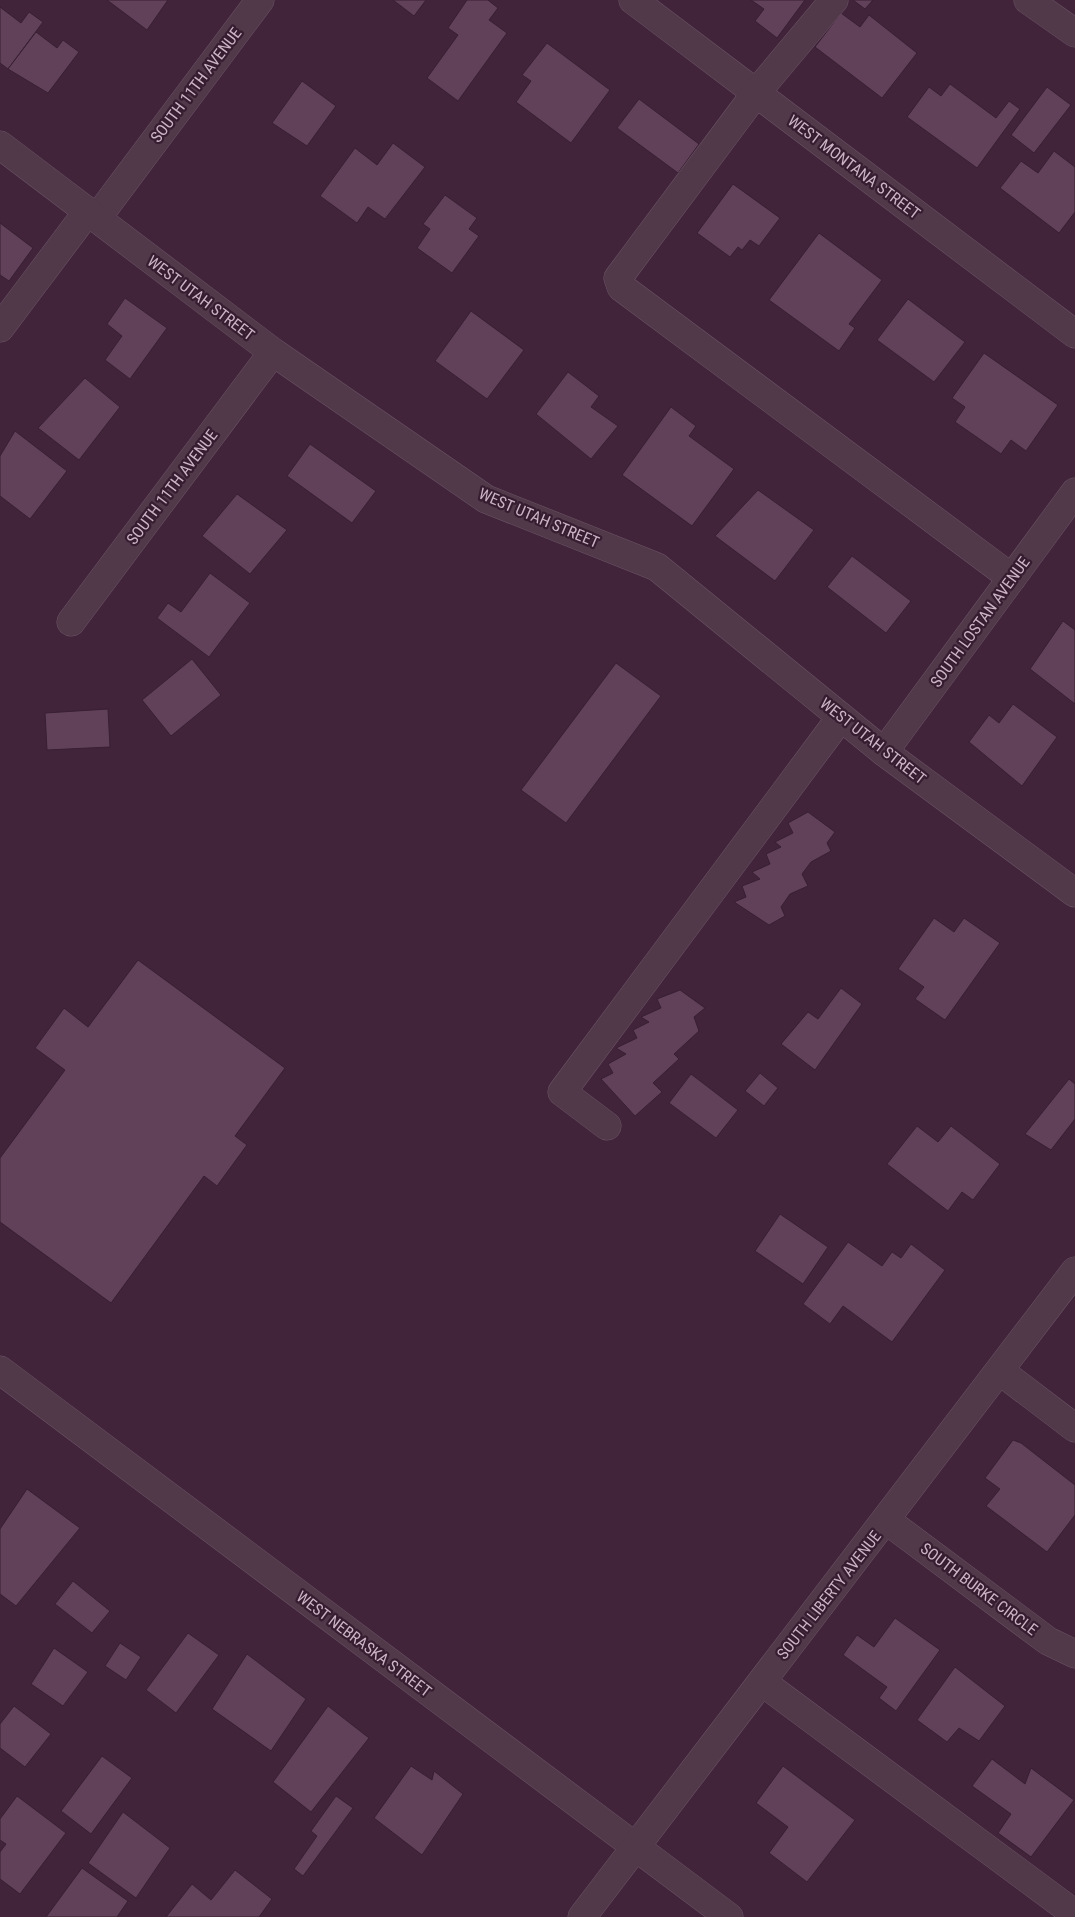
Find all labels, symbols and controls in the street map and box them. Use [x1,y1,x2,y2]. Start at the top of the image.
street label: SOUTH 11TH AVENUE [147,24,245,146]
street label: WEST MONTANA STREET [784,111,924,223]
street label: WEST UTAH STREET [144,252,258,344]
street label: SOUTH 11TH AVENUE [123,426,221,548]
street label: WEST UTAH STREET [476,484,602,552]
street label: SOUTH LOSTAN AVENUE [926,553,1034,691]
street label: WEST UTAH STREET [816,694,930,788]
street label: SOUTH LIBERTY AVENUE [773,1527,885,1663]
street label: SOUTH BURKE CIRCLE [917,1539,1041,1639]
street label: WEST NEBRASKA STREET [293,1587,435,1701]

